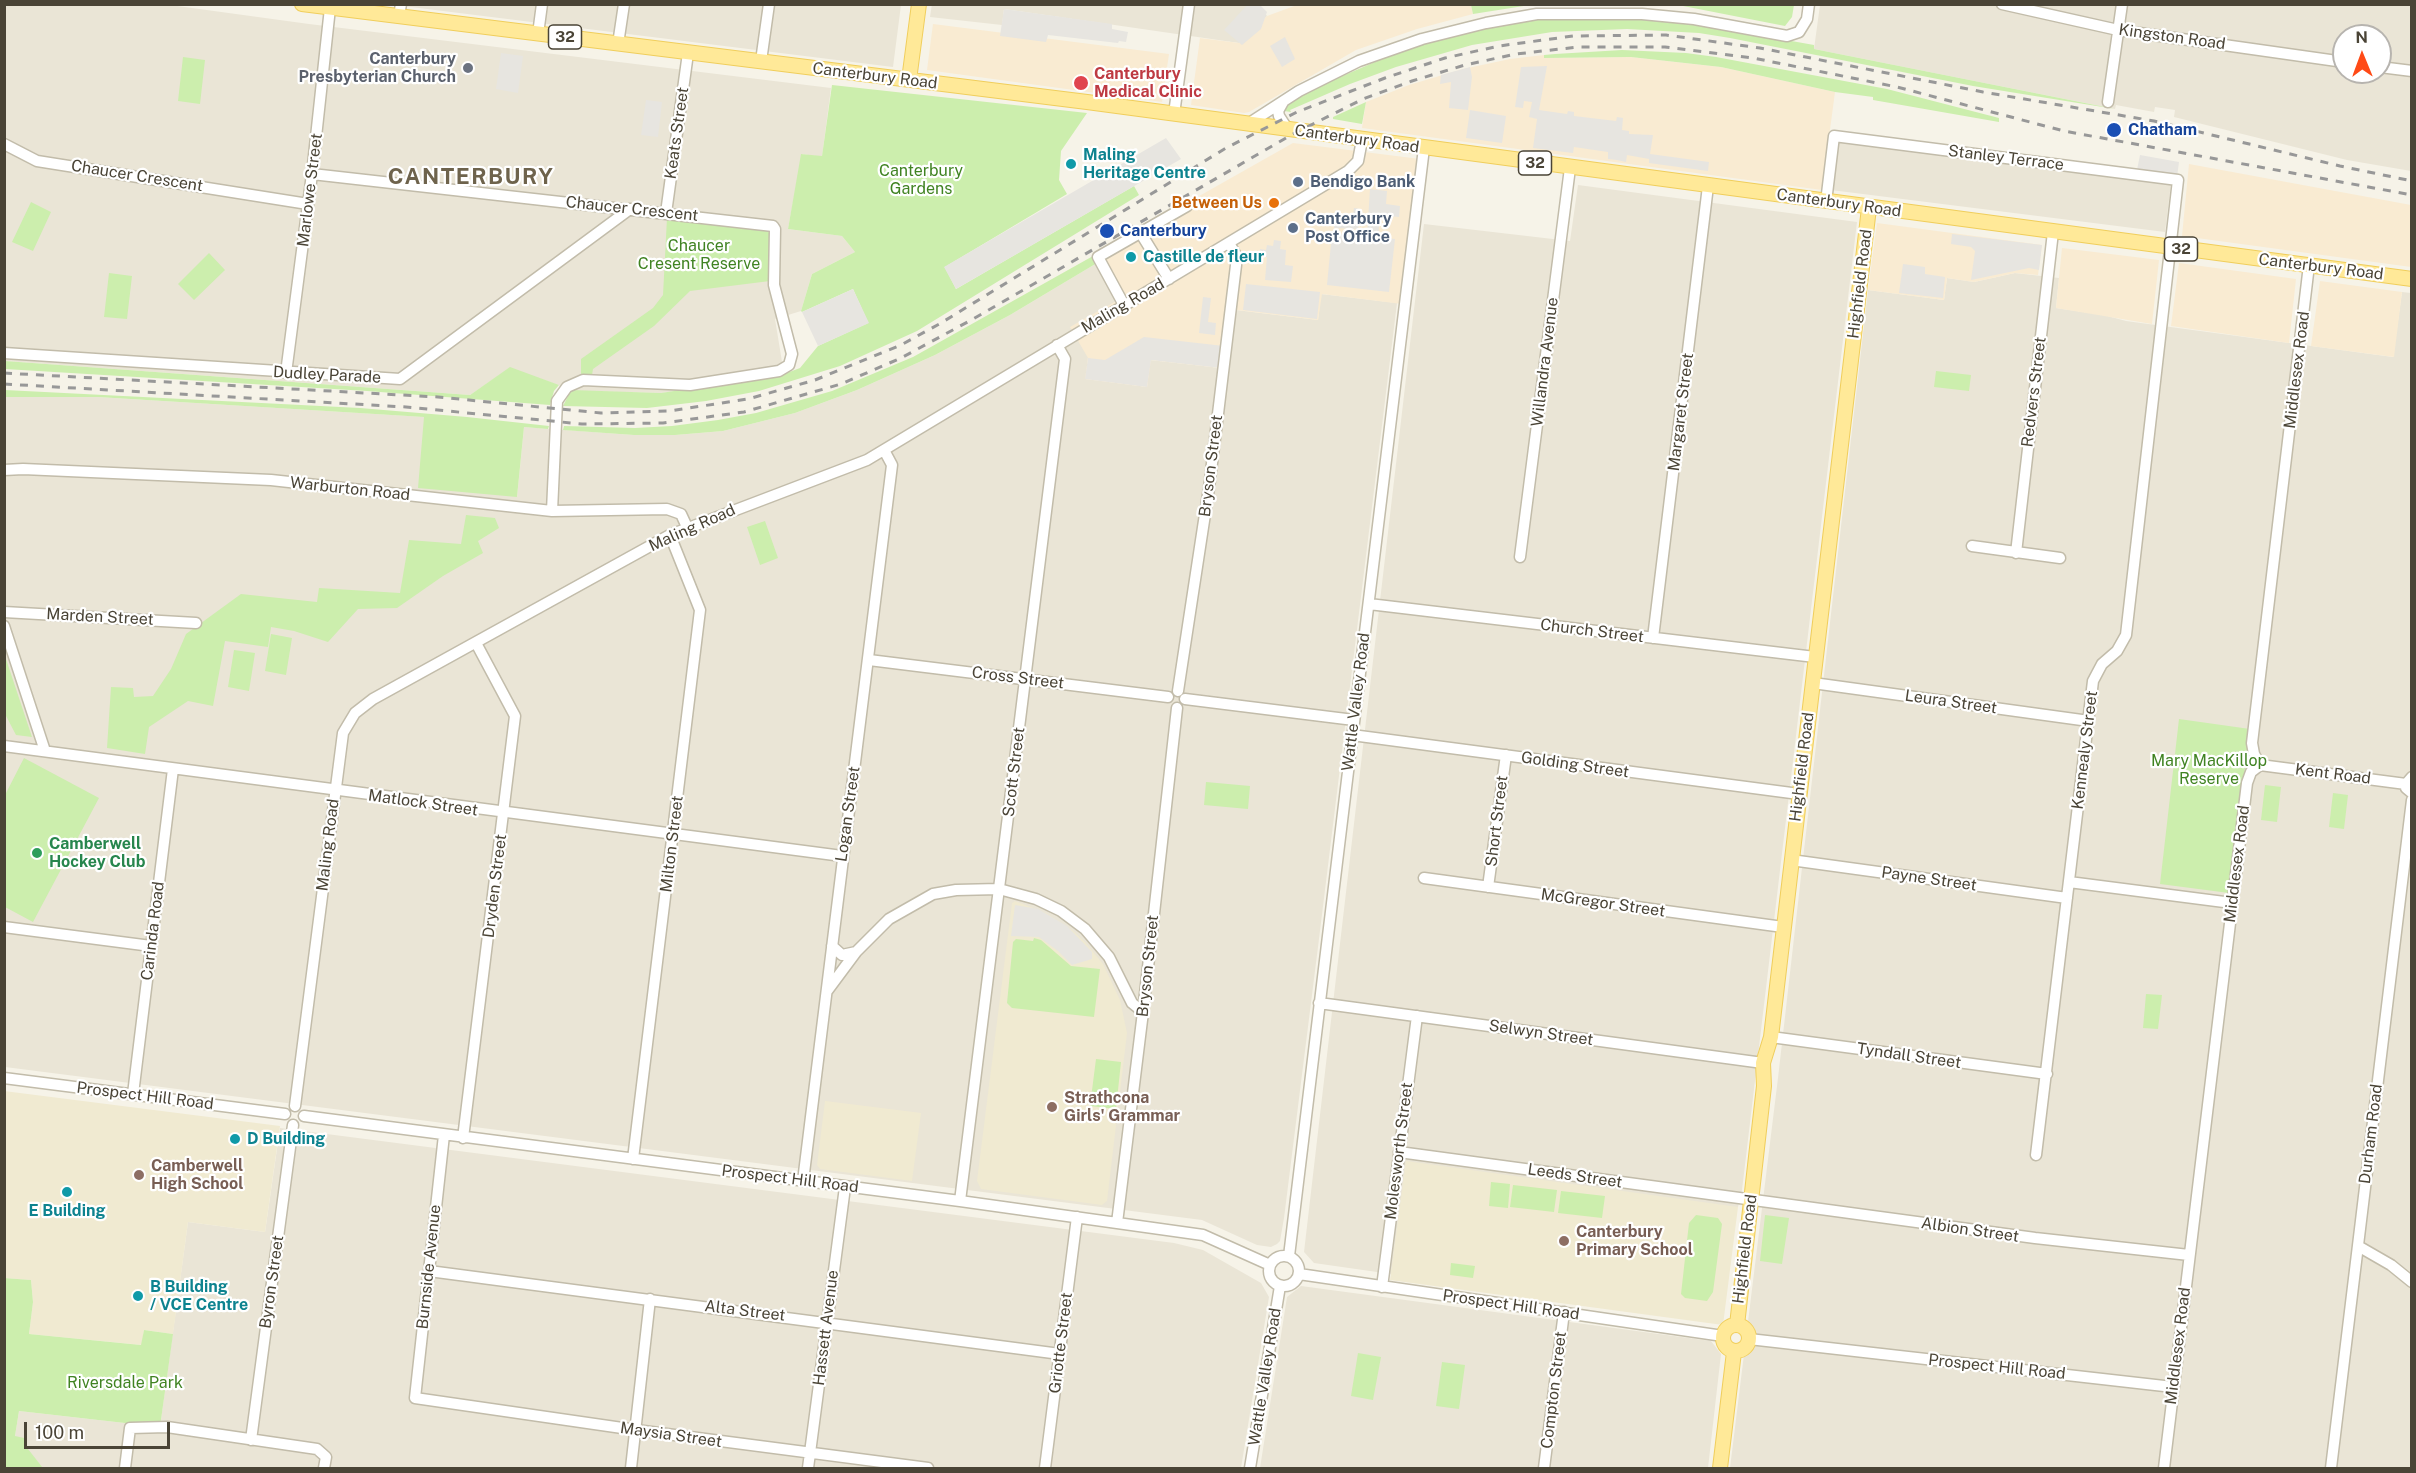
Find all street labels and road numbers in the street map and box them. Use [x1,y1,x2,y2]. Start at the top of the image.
street label: Kingston Road [2117,20,2227,54]
road number: 32 [548,25,582,49]
street label: Canterbury Road [811,59,939,93]
street label: Keats Street [661,86,693,180]
street label: Canterbury Road [1293,121,1421,157]
street label: Marlowe Street [293,132,327,248]
street label: Stanley Terrace [1947,141,2065,175]
road number: 32 [1518,151,1552,175]
street label: Chaucer Crescent [70,156,204,196]
street label: Canterbury Road [1775,185,1903,221]
street label: Chaucer Crescent [565,192,699,226]
street label: Highfield Road [1844,228,1876,340]
road number: 32 [2164,237,2198,261]
street label: Canterbury Road [2257,250,2385,284]
street label: Maling Road [1078,274,1168,338]
street label: Willandra Avenue [1528,296,1562,428]
street label: Middlesex Road [2280,310,2314,430]
street label: Redvers Street [2018,336,2050,448]
street label: Margaret Street [1664,352,1698,472]
street label: Dudley Parade [272,363,382,387]
street label: Bryson Street [1195,414,1227,518]
street label: Warburton Road [289,473,411,505]
street label: Maling Road [646,500,738,556]
street label: Marden Street [46,605,154,629]
street label: Church Street [1539,615,1645,647]
street label: Wattle Valley Road [1338,632,1374,772]
street label: Cross Street [971,663,1065,693]
street label: Leura Street [1904,686,1998,718]
street label: Kennealy Street [2068,690,2102,810]
street label: Highfield Road [1786,711,1818,823]
street label: Scott Street [999,726,1029,818]
street label: Golding Street [1520,748,1630,782]
street label: Kent Road [2294,760,2372,788]
street label: Logan Street [832,765,864,863]
street label: Short Street [1482,774,1512,868]
street label: Matlock Street [367,786,479,820]
street label: Milton Street [657,795,687,893]
street label: Maling Road [313,798,343,892]
street label: Middlesex Road [2220,804,2254,924]
street label: Dryden Street [479,833,511,939]
street label: Payne Street [1880,863,1978,895]
street label: Carinda Road [137,880,169,982]
street label: McGregor Street [1540,885,1666,921]
street label: Bryson Street [1133,914,1163,1018]
street label: Selwyn Street [1487,1016,1595,1050]
street label: Tyndall Street [1856,1039,1962,1073]
street label: Prospect Hill Road [75,1078,215,1114]
street label: Molesworth Street [1381,1081,1417,1221]
street label: Durham Road [2355,1083,2387,1185]
street label: Leeds Street [1526,1160,1624,1192]
street label: Prospect Hill Road [720,1161,860,1197]
street label: Highfield Road [1729,1193,1761,1305]
street label: Burnside Avenue [413,1204,445,1330]
street label: Albion Street [1920,1214,2020,1246]
street label: Byron Street [256,1234,288,1330]
street label: Hassett Avenue [809,1269,843,1387]
street label: Prospect Hill Road [1441,1286,1581,1324]
street label: Middlesex Road [2161,1286,2195,1406]
street label: Griotte Street [1045,1291,1077,1395]
street label: Alta Street [704,1297,786,1325]
street label: Wattle Valley Road [1245,1307,1285,1447]
street label: Compton Street [1537,1330,1571,1450]
street label: Prospect Hill Road [1927,1350,2067,1384]
street label: Maysia Street [619,1418,723,1452]

